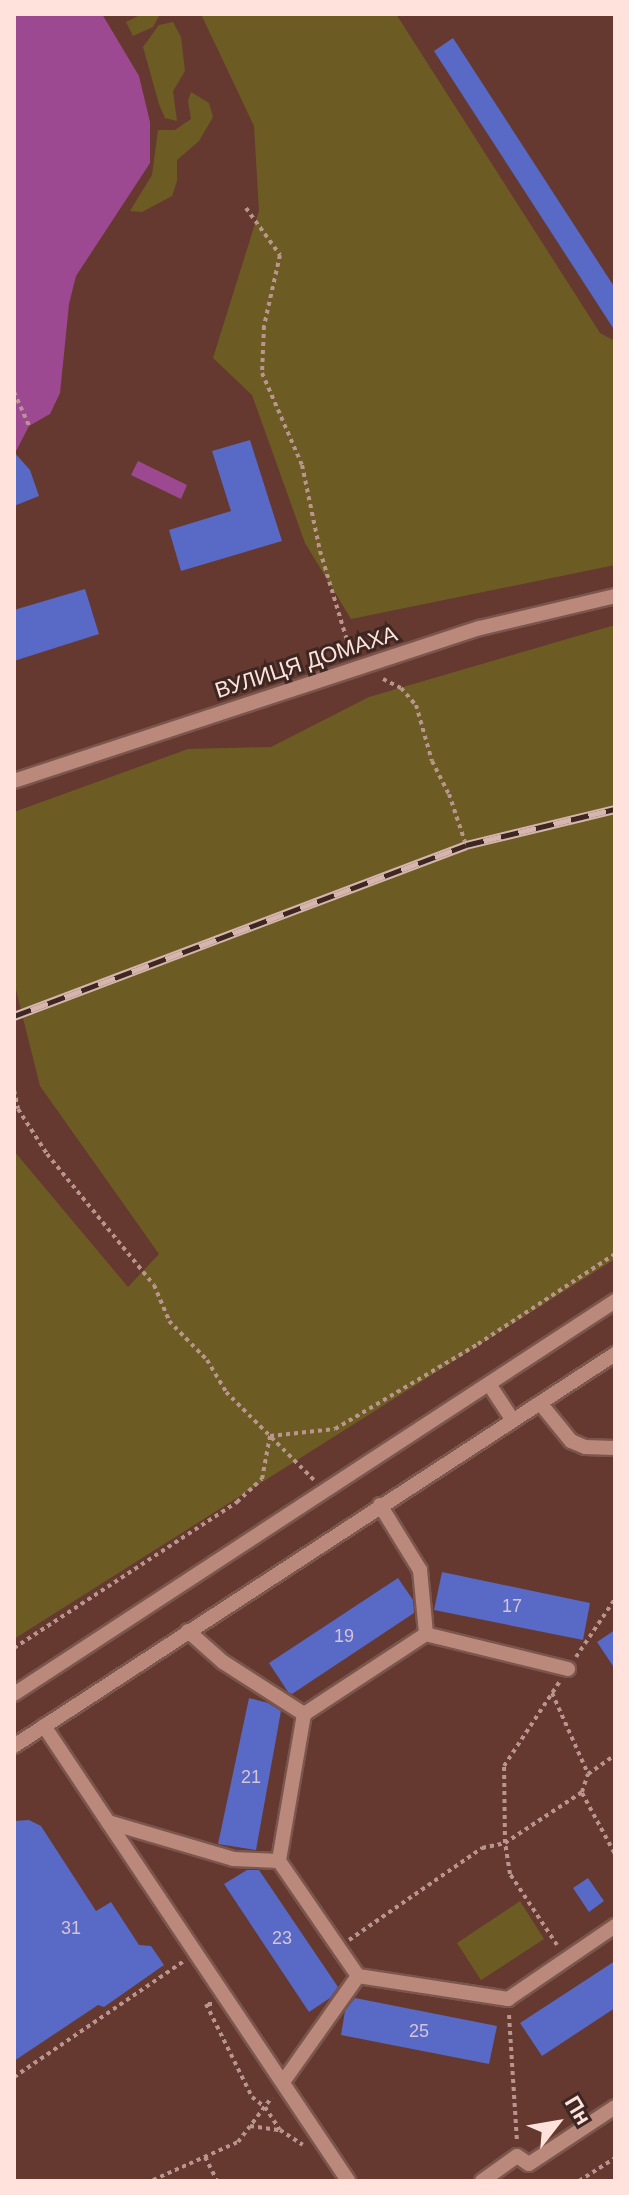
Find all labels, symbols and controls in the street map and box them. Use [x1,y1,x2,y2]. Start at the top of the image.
street label: ВУЛИЦЯ ДОМАХА [212,620,400,704]
house number: 17 [502,1595,522,1617]
house number: 19 [334,1625,354,1647]
house number: 21 [241,1766,261,1788]
house number: 31 [61,1917,81,1939]
house number: 23 [272,1927,292,1949]
house number: 25 [409,2020,429,2042]
north arrow [517,2083,597,2163]
text: Пн [560,2091,596,2129]

